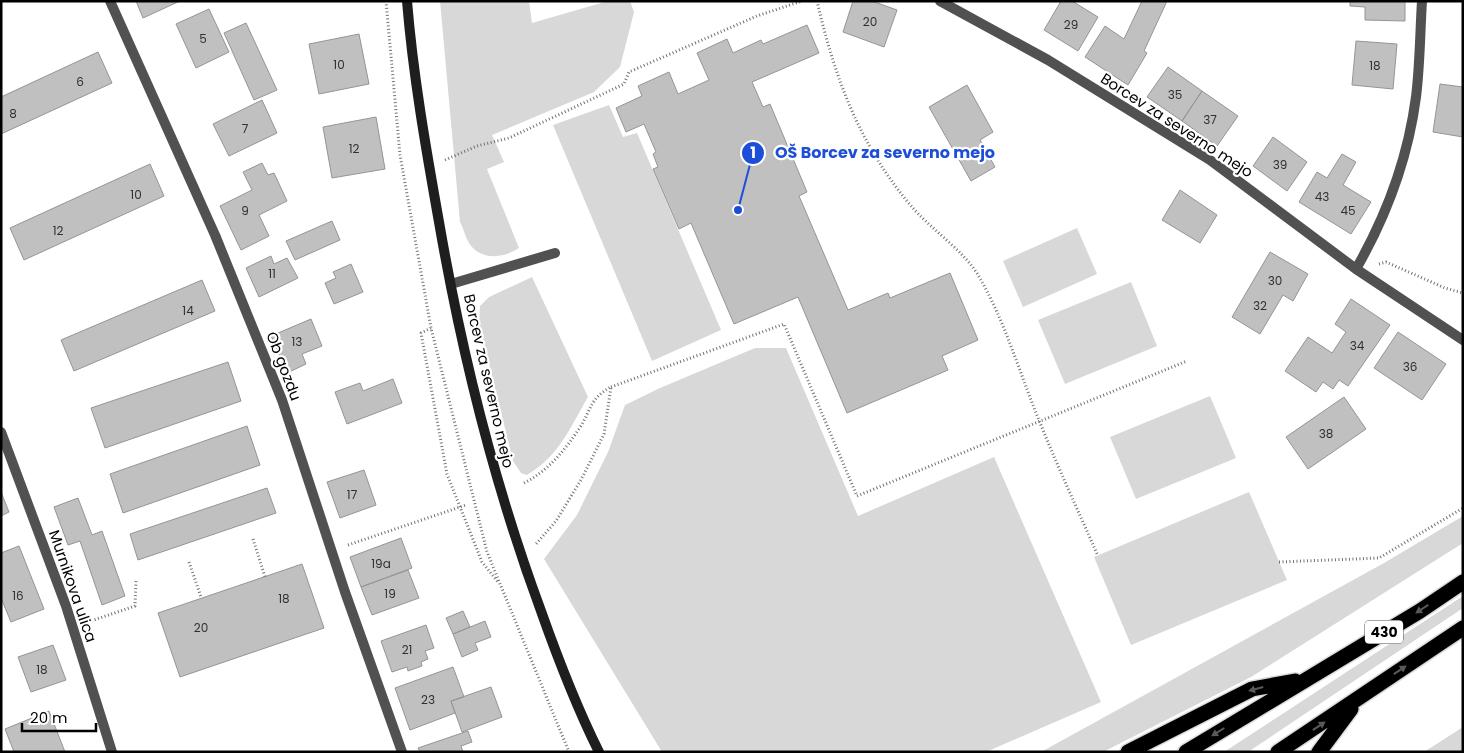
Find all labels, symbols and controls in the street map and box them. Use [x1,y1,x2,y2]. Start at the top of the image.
house number: 20 [863,13,877,30]
house number: 29 [1064,16,1078,33]
house number: 5 [199,30,207,47]
house number: 10 [333,56,345,73]
house number: 18 [1369,57,1381,74]
street label: Borcev za severno mejo [1097,68,1257,182]
house number: 6 [76,73,84,90]
house number: 35 [1168,86,1182,103]
house number: 8 [9,105,17,122]
house number: 37 [1203,111,1217,128]
house number: 7 [242,120,249,137]
callout: OŠ Borcev za severno mejo [740,137,1005,168]
house number: 12 [349,140,359,157]
text: OŠ Borcev za severno mejo [775,141,995,164]
text: 1 [750,142,756,163]
house number: 39 [1273,156,1287,173]
house number: 10 [130,186,142,203]
house number: 43 [1315,188,1329,205]
house number: 9 [241,202,249,219]
house number: 45 [1340,202,1356,219]
house number: 12 [53,222,63,239]
house number: 11 [268,265,276,282]
house number: 30 [1268,272,1282,289]
street label: Borcev za severno mejo [459,292,519,470]
house number: 32 [1253,297,1267,314]
house number: 14 [182,302,194,319]
street label: Ob gozdu [261,329,307,403]
house number: 13 [292,333,302,350]
house number: 34 [1350,337,1365,354]
house number: 36 [1403,358,1417,375]
house number: 38 [1319,425,1333,442]
house number: 17 [347,486,358,503]
street label: Murnikova ulica [44,527,102,645]
house number: 19a [371,555,391,572]
house number: 19 [384,585,396,602]
house number: 16 [12,587,24,604]
house number: 18 [278,590,290,607]
one-way arrow [1416,604,1429,614]
house number: 20 [194,619,208,636]
road number: 430 [1365,620,1403,644]
house number: 21 [402,641,412,658]
house number: 18 [36,661,48,678]
one-way arrow [1393,665,1407,675]
one-way arrow [1249,685,1264,693]
house number: 23 [421,691,435,708]
scale bar [22,700,96,732]
text: 20 m [30,707,68,728]
one-way arrow [1312,721,1326,731]
one-way arrow [1211,728,1224,737]

